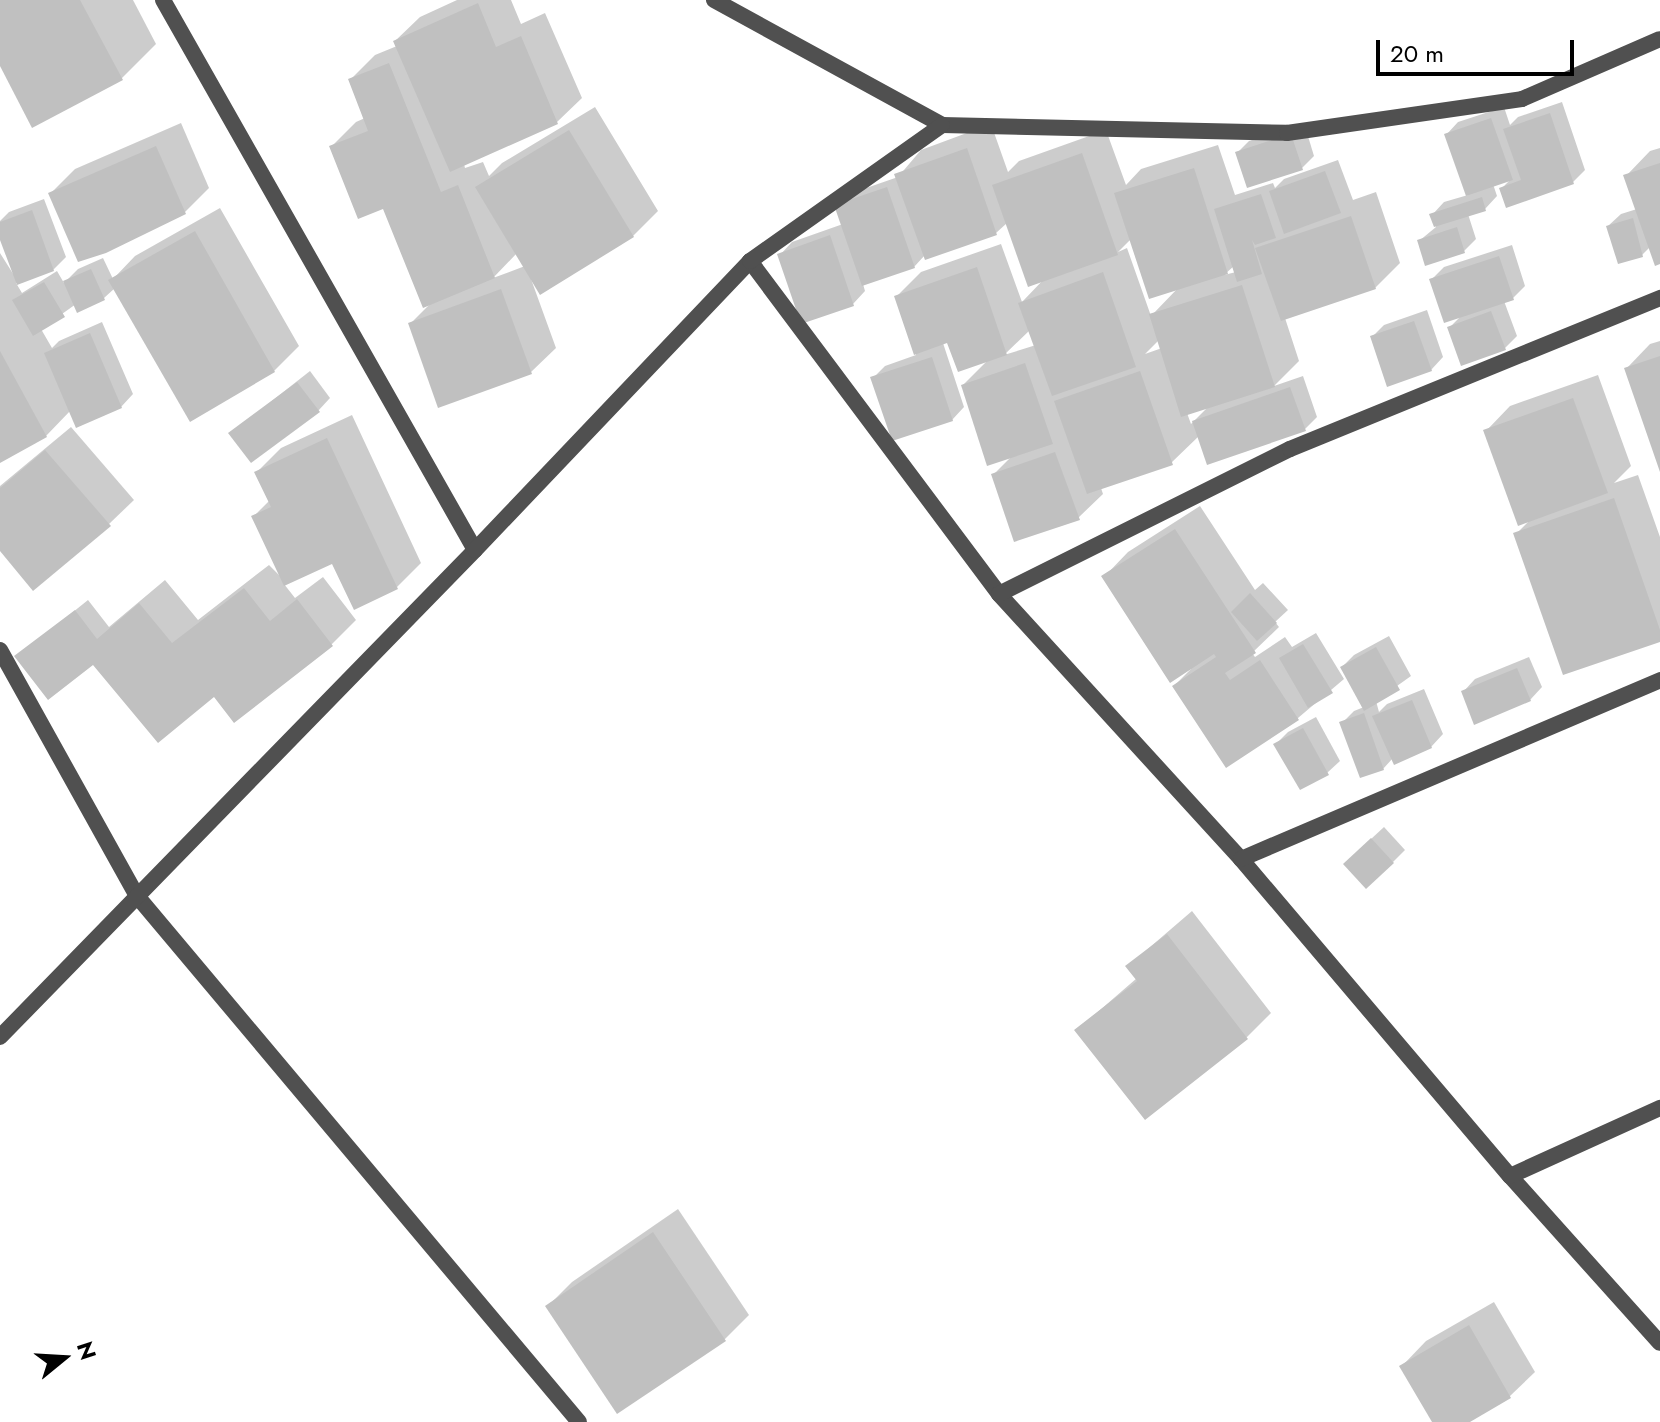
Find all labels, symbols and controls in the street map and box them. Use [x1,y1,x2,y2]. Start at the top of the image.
scale bar [1380,24,1578,74]
text: 20 m [1390,36,1444,71]
north arrow [24,1318,104,1398]
text: N [69,1337,105,1364]

